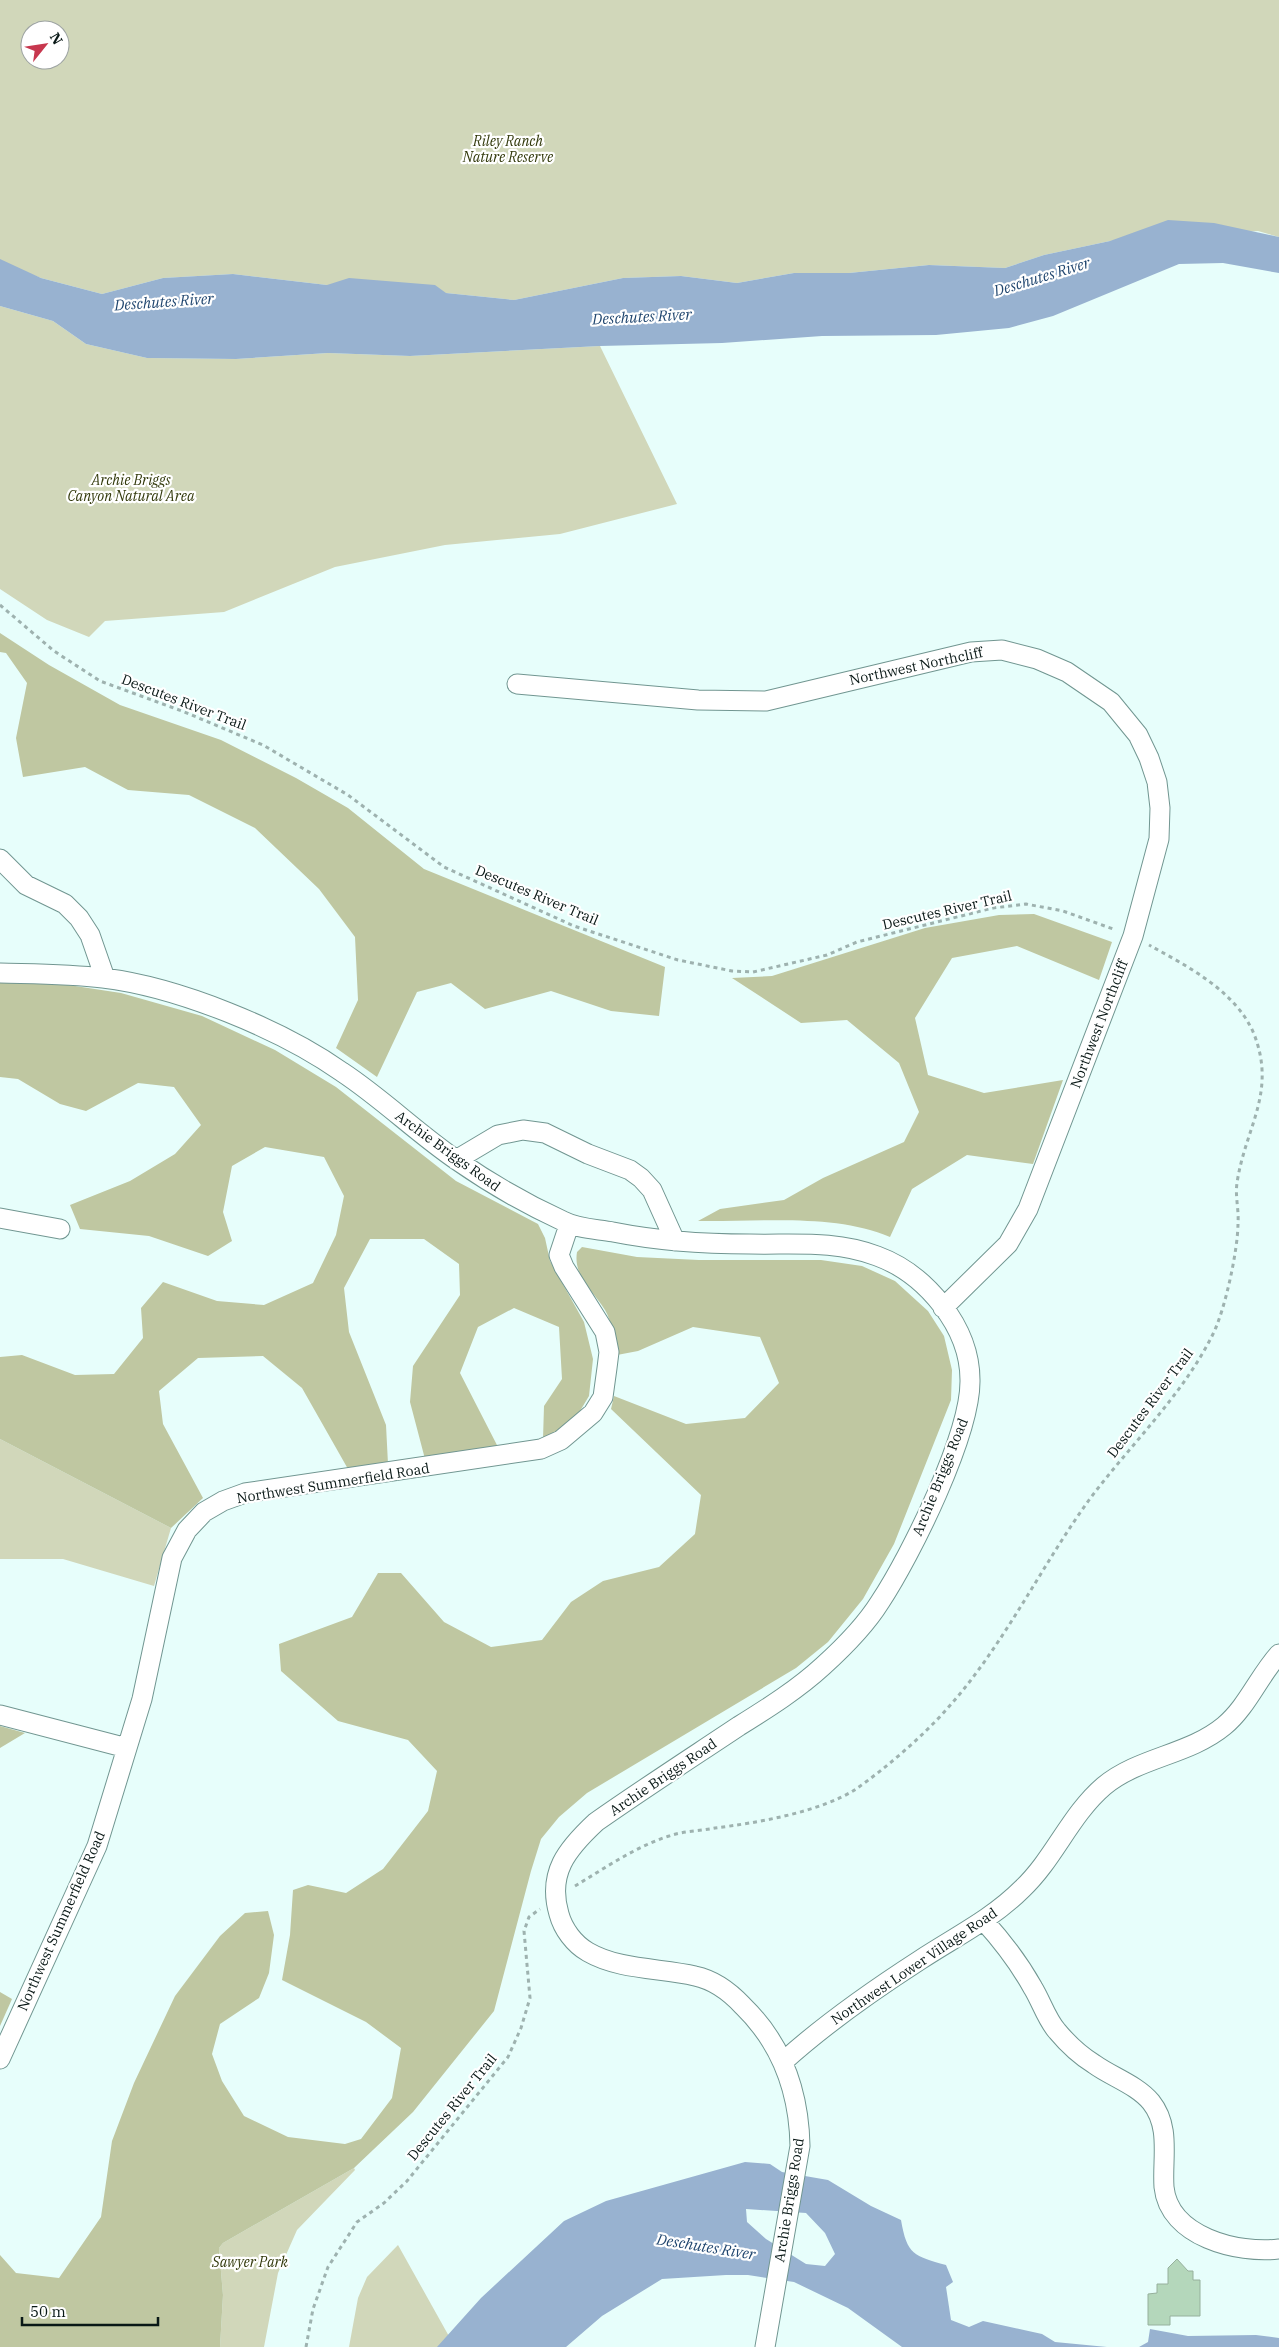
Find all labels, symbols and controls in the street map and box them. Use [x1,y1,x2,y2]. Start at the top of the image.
north arrow [20,20,70,70]
text: N [46,29,67,48]
park label: Riley Ranch Nature Reserve [462,132,554,166]
water label: Deschutes River [990,253,1093,300]
water label: Deschutes River [113,289,215,315]
water label: Deschutes River [591,304,693,329]
park label: Archie Briggs Canyon Natural Area [67,471,195,505]
street label: Northwest Northcliff [848,643,986,689]
street label: Descutes River Trail [119,670,249,734]
street label: Descutes River Trail [473,861,601,929]
street label: Descutes River Trail [881,886,1013,934]
street label: Northwest Northcliff [1066,956,1132,1091]
street label: Archie Briggs Road [392,1107,504,1195]
street label: Descutes River Trail [1103,1345,1197,1461]
street label: Archie Briggs Road [908,1415,972,1539]
street label: Northwest Summerfield Road [235,1459,431,1507]
street label: Archie Briggs Road [606,1734,721,1820]
street label: Northwest Summerfield Road [13,1828,109,2014]
street label: Northwest Lower Village Road [827,1903,1001,2028]
street label: Descutes River Trail [403,2050,501,2164]
street label: Archie Briggs Road [770,2136,808,2263]
water label: Deschutes River [654,2229,757,2264]
park label: Sawyer Park [211,2253,289,2271]
scale bar [22,2294,159,2326]
text: 50 m [30,2302,66,2321]

